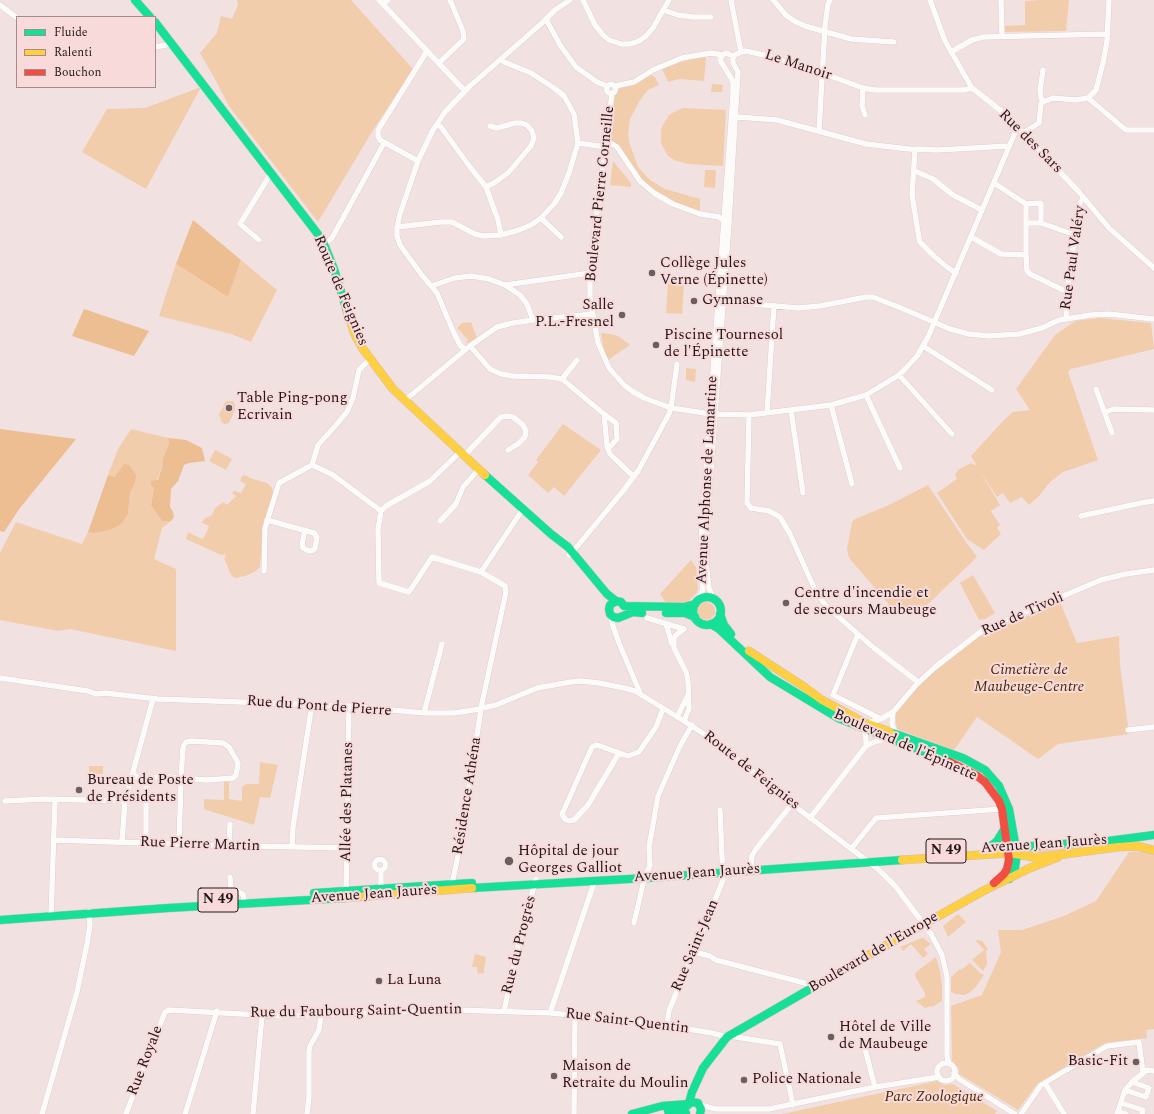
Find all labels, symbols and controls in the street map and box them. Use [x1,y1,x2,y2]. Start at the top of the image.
legend [16,16,156,88]
text: Fluide [54,23,88,42]
text: Ralenti [54,43,92,62]
street label: Le Manoir [762,47,834,85]
text: Bouchon [54,63,101,82]
street label: Boulevard Pierre Corneille [583,105,619,283]
street label: Rue des Sars [994,106,1066,178]
street label: Rue Paul Valéry [1058,205,1090,311]
street label: Route de Feignies [309,233,371,349]
place label: Collège Jules Verne (Épinette) [660,255,768,290]
marker: Collège Jules Verne (Épinette) [647,268,657,278]
place label: Gymnase [702,292,763,310]
marker: Gymnase [689,296,699,306]
place label: Salle P.L.-Fresnel [535,297,614,332]
marker: Salle P.L.-Fresnel [617,310,627,320]
place label: Piscine Tournesol de l'Épinette [664,327,783,362]
marker: Piscine Tournesol de l'Épinette [651,340,661,350]
street label: Avenue Alphonse de Lamartine [694,375,722,585]
place label: Table Ping-pong Ecrivain [237,390,348,425]
marker: Table Ping-pong Ecrivain [224,403,234,413]
place label: Centre d'incendie et de secours Maubeuge [794,585,937,620]
street label: Rue de Tivoli [979,589,1067,641]
marker: Centre d'incendie et de secours Maubeuge [781,598,791,608]
park label: Cimetière de Maubeuge-Centre [974,662,1084,697]
street label: Rue du Pont de Pierre [246,693,392,721]
street label: Boulevard de l'Épinette [830,706,980,786]
street label: Route de Feignies [699,728,803,814]
street label: Résidence Athéna [450,736,486,856]
street label: Allée des Platanes [338,742,358,862]
place label: Bureau de Poste de Présidents [87,772,194,807]
marker: Bureau de Poste de Présidents [74,785,84,795]
street label: Avenue Jean Jaurès [980,832,1108,858]
street label: Rue Pierre Martin [140,834,260,856]
road number: N 49 [926,839,966,863]
place label: Hôpital de jour Georges Galliot [518,843,622,878]
marker: Hôpital de jour Georges Galliot [503,855,515,867]
street label: Avenue Jean Jaurès [633,861,761,887]
street label: Avenue Jean Jaurès [310,882,438,908]
road number: N 49 [198,888,238,912]
street label: Rue du Progrès [499,894,541,996]
street label: Rue Saint-Jean [669,897,723,995]
street label: Boulevard de l'Europe [806,909,942,997]
place label: La Luna [387,972,441,990]
marker: La Luna [374,976,384,986]
street label: Rue du Faubourg Saint-Quentin [250,1001,462,1023]
street label: Rue Saint-Quentin [564,1005,690,1039]
place label: Hôtel de Ville de Maubeuge [839,1019,931,1054]
street label: Rue Royale [124,1023,168,1099]
marker: Hôtel de Ville de Maubeuge [826,1032,836,1042]
place label: Basic-Fit [1068,1053,1128,1071]
marker: Basic-Fit [1131,1057,1141,1067]
place label: Maison de Retraite du Moulin [562,1058,688,1093]
marker: Maison de Retraite du Moulin [549,1071,559,1081]
place label: Police Nationale [752,1071,862,1089]
marker: Police Nationale [739,1075,749,1085]
park label: Parc Zoologique [885,1089,983,1107]

